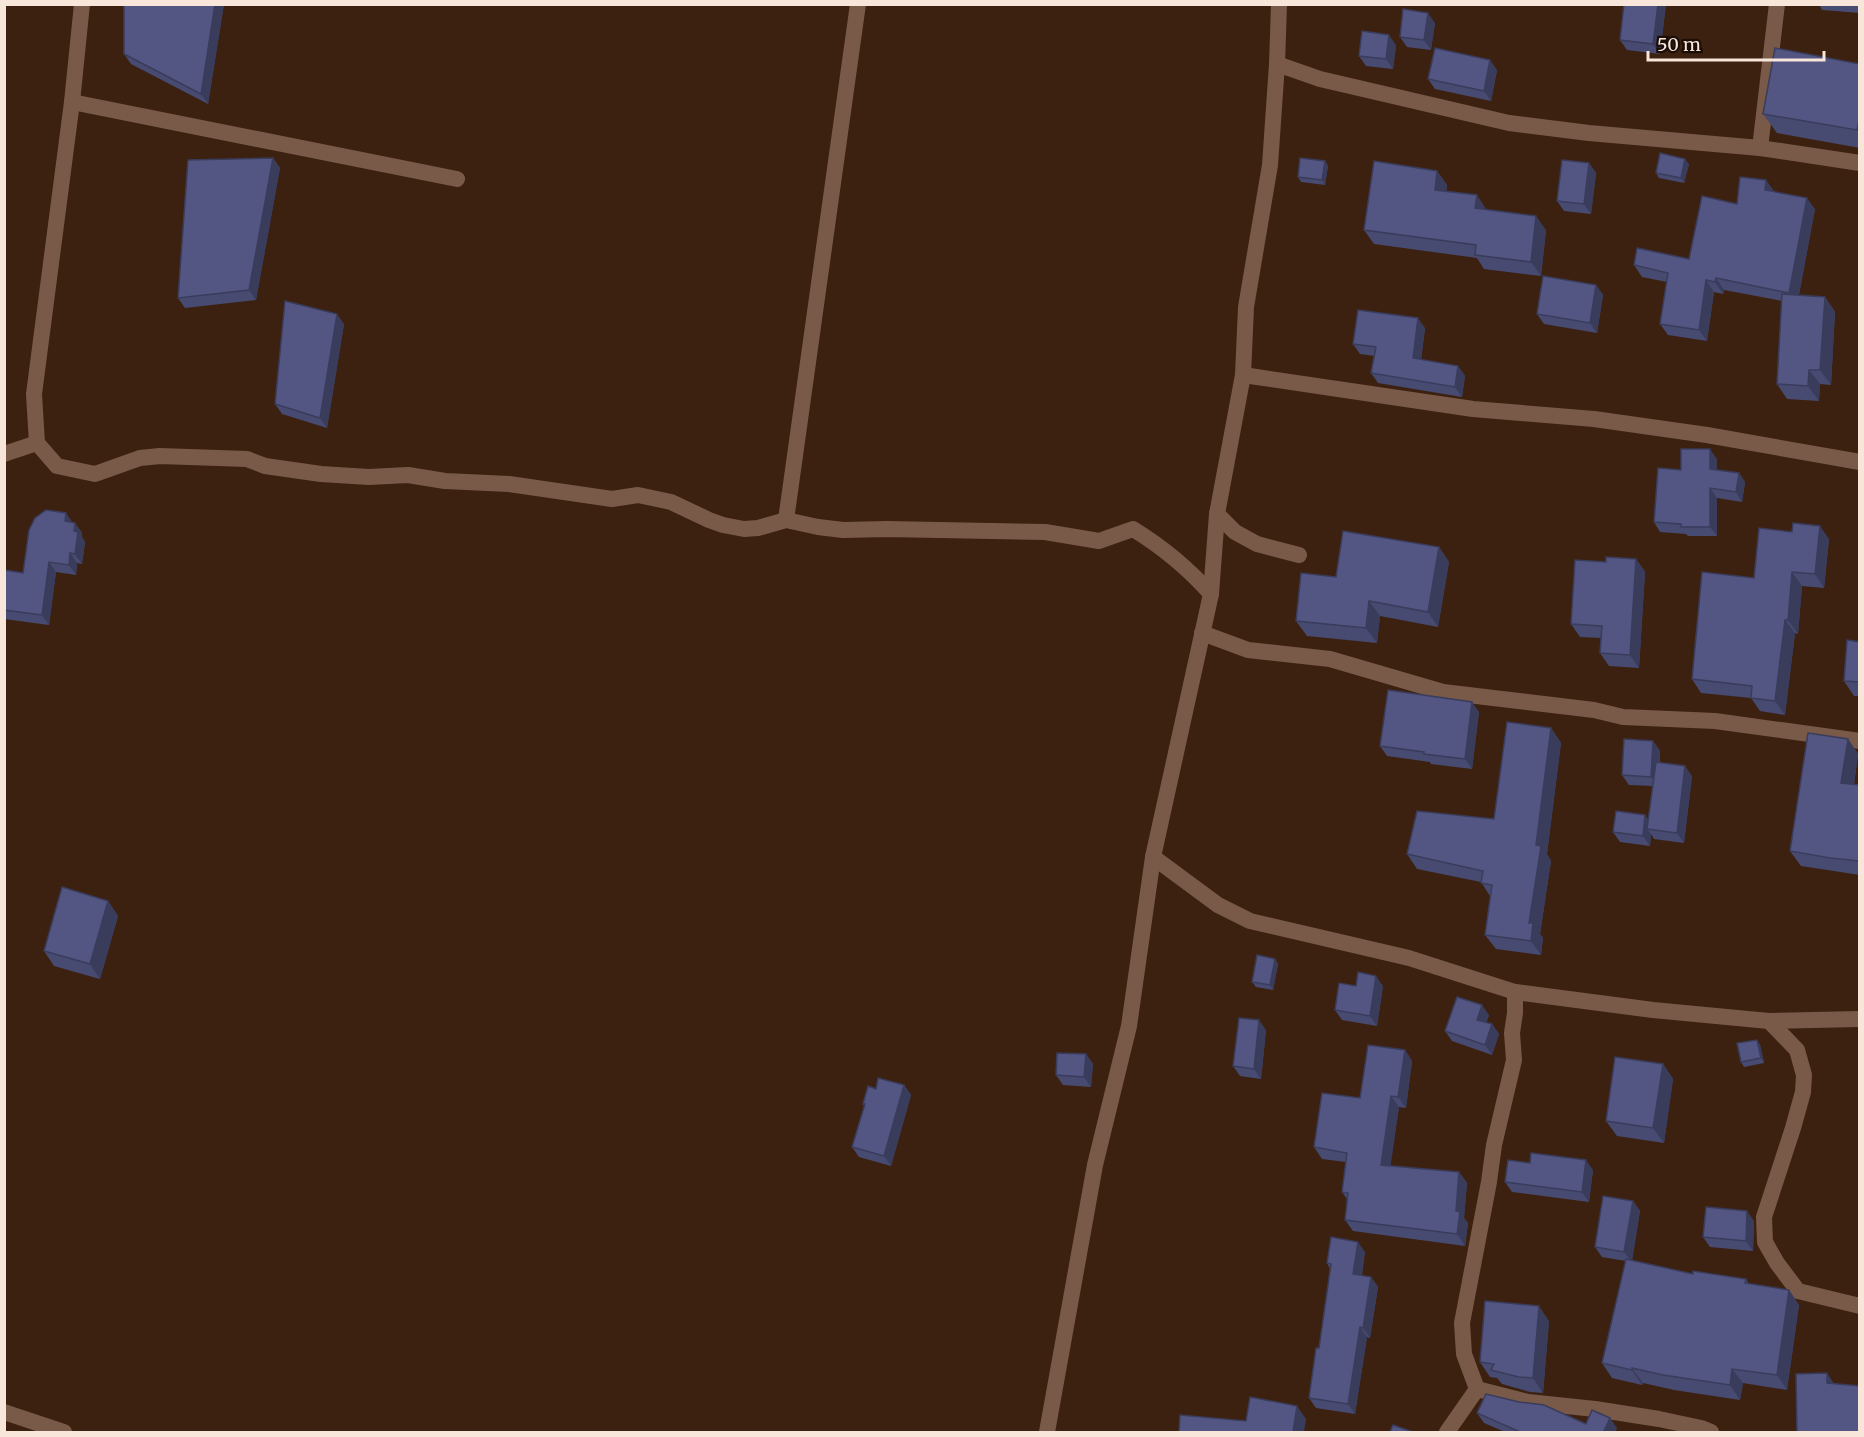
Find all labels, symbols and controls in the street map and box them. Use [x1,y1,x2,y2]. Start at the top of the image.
scale bar [1648,24,1824,62]
text: 50 m [1657,33,1701,56]

